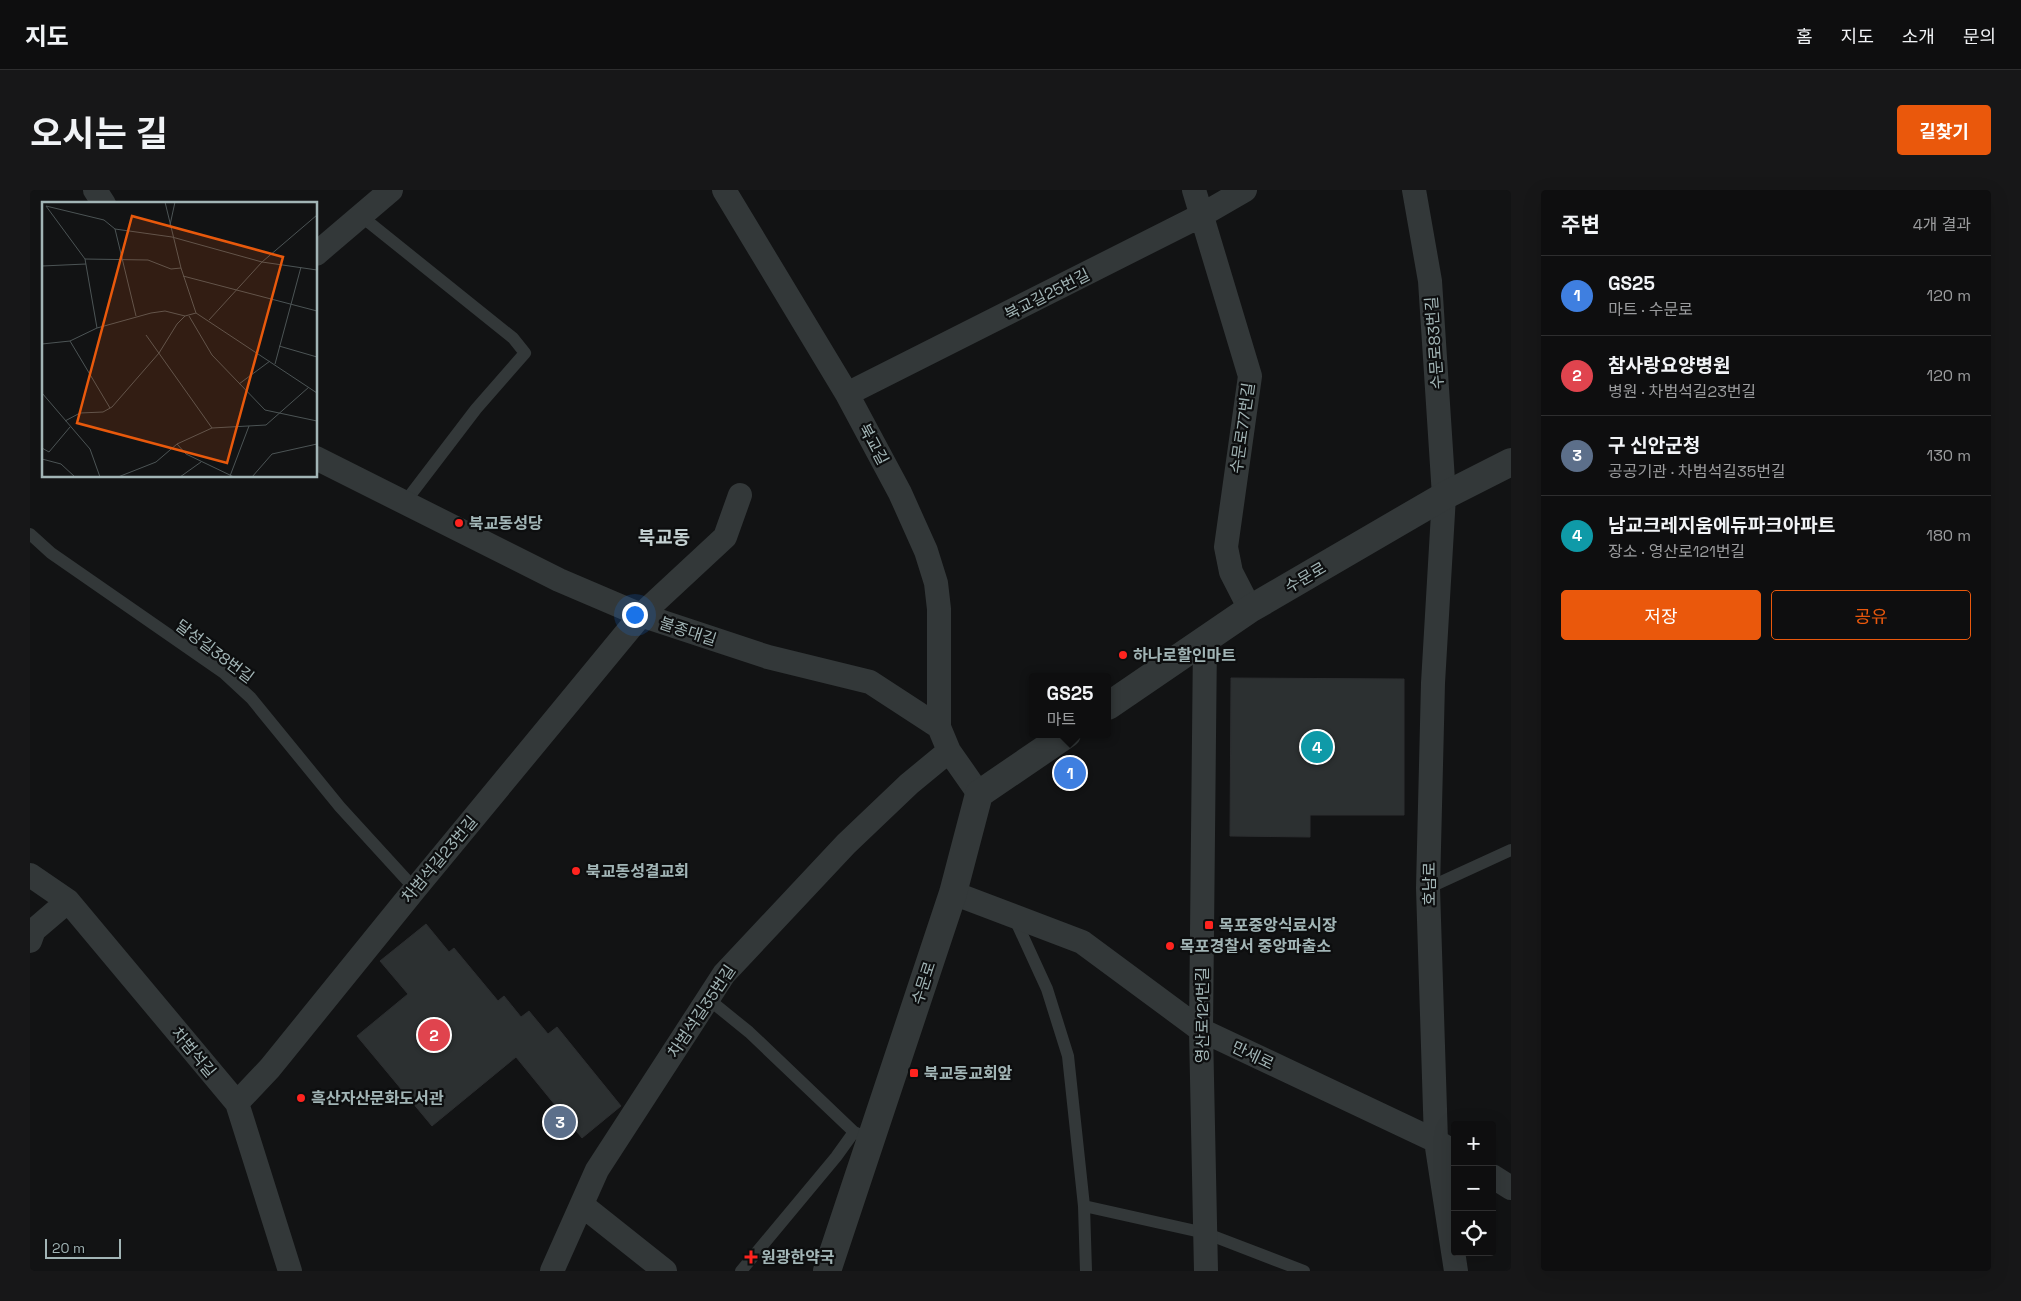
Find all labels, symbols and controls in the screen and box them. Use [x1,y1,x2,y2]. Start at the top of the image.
text: 지도 [25,21,69,52]
text: 홈 [1796,25,1813,48]
text: 지도 [1841,25,1874,48]
text: 소개 [1902,25,1935,48]
text: 문의 [1963,25,1996,48]
button: 길찾기 [1897,105,1991,155]
text: 오시는 길 [30,112,168,156]
inset map [42,202,318,478]
text: 주변 [1561,211,1600,238]
text: 4개 결과 [1913,214,1971,235]
street label: 북교길25번길 [1001,264,1093,325]
text: GS25 [1608,271,1655,296]
text: 1 [1573,285,1581,306]
text: 120 m [1927,285,1971,306]
street label: 수문로83번길 [1421,296,1448,390]
text: 마트 · 수문로 [1608,299,1693,320]
text: 참사랑요양병원 [1608,353,1730,378]
text: 2 [1572,365,1582,386]
text: 120 m [1927,365,1971,386]
street label: 수문로77번길 [1226,381,1259,475]
text: 병원 · 차범석길23번길 [1608,381,1756,402]
street label: 북교길 [854,420,893,469]
text: 구 신안군청 [1608,433,1700,458]
text: 3 [1572,445,1582,466]
text: 130 m [1927,445,1971,466]
text: 공공기관 · 차범석길35번길 [1608,461,1786,482]
place label: 북교동성당 [469,513,543,534]
text: 남교크레지움에듀파크아파트 [1608,513,1835,538]
marker: 북교동성당 [453,517,465,529]
district label: 북교동 [638,525,690,550]
text: 4 [1572,525,1582,546]
text: 180 m [1926,525,1971,546]
text: 장소 · 영산로121번길 [1608,541,1745,562]
street label: 수문로 [1281,557,1330,598]
button: 저장 [1561,590,1761,640]
button: 공유 [1771,590,1971,640]
your location [622,602,648,628]
street label: 불종대길 [657,612,719,651]
street label: 달성길38번길 [171,615,258,688]
place label: 하나로할인마트 [1133,645,1236,666]
marker: 하나로할인마트 [1117,649,1129,661]
popup [1029,673,1111,738]
text: GS25 [1047,681,1093,706]
text: 마트 [1047,709,1076,730]
pin: 4 [1301,728,1333,766]
pin: 1 [1054,754,1086,792]
street label: 차범석길23번길 [397,811,482,907]
place label: 북교동성결교회 [586,861,689,882]
street label: 호남로 [1419,862,1440,906]
marker: 북교동성결교회 [570,865,582,877]
place label: 목포중앙식료시장 [1219,915,1337,936]
marker: 목포중앙식료시장 [1203,919,1215,931]
place label: 목포경찰서 중앙파출소 [1180,936,1332,957]
marker: 목포경찰서 중앙파출소 [1164,940,1176,952]
street label: 수문로 [907,959,940,1007]
street label: 차범석길35번길 [663,961,740,1062]
street label: 영산로121번길 [1192,967,1213,1063]
pin: 2 [418,1016,450,1054]
street label: 차범석길 [167,1023,221,1082]
street label: 만세로 [1228,1037,1277,1074]
place label: 북교동교회앞 [924,1063,1013,1084]
marker: 북교동교회앞 [908,1067,920,1079]
place label: 흑산자산문화도서관 [311,1088,444,1109]
marker: 흑산자산문화도서관 [295,1092,307,1104]
pin: 3 [544,1103,576,1141]
map controls [1451,1121,1496,1256]
button: + [1451,1121,1496,1166]
button: − [1451,1166,1496,1211]
button: locate [1451,1211,1496,1256]
scale bar [45,1236,121,1259]
text: 20 m [52,1239,85,1257]
place label: 원광한약국 [761,1247,835,1268]
marker: 원광한약국 [745,1251,757,1263]

